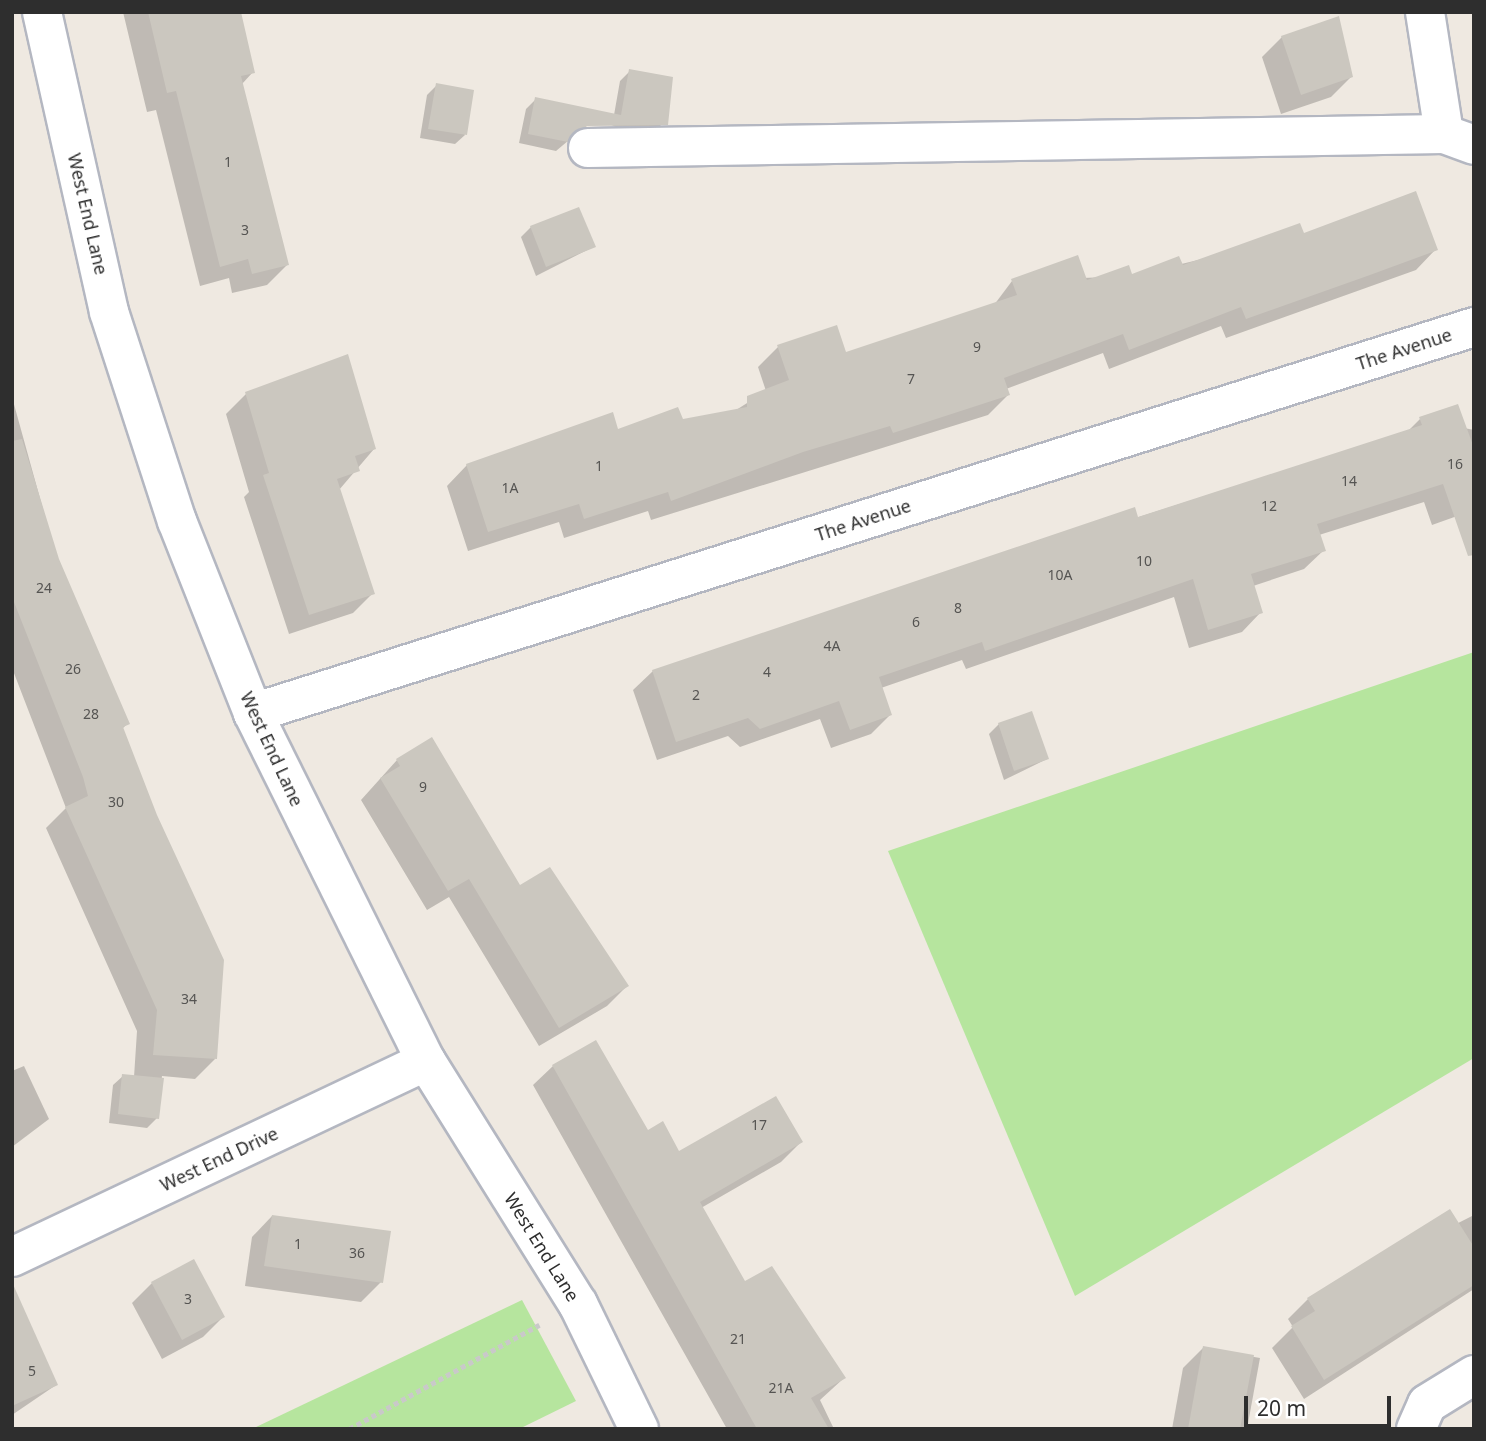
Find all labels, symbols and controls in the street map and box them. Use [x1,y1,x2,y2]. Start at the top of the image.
street label: West End Lane [64,151,112,277]
house number: 1 [224,154,232,170]
house number: 3 [241,222,249,238]
street label: The Avenue [1354,323,1454,375]
house number: 9 [973,339,981,355]
house number: 7 [907,371,915,387]
house number: 16 [1447,456,1463,472]
house number: 1 [595,458,603,474]
house number: 14 [1341,473,1357,489]
house number: 1A [502,480,518,496]
street label: The Avenue [813,494,913,546]
house number: 12 [1261,498,1277,514]
house number: 10 [1136,553,1152,569]
house number: 10A [1048,567,1072,583]
house number: 24 [36,580,52,596]
house number: 8 [954,600,962,616]
house number: 6 [912,614,920,630]
house number: 4A [824,638,840,654]
house number: 26 [65,661,81,677]
house number: 4 [763,664,771,680]
house number: 2 [692,687,700,703]
street label: West End Lane [236,688,308,810]
house number: 28 [83,706,99,722]
house number: 9 [419,779,427,795]
house number: 30 [108,794,124,810]
house number: 34 [181,991,197,1007]
house number: 17 [751,1117,767,1133]
street label: West End Drive [157,1122,281,1196]
street label: West End Lane [500,1189,584,1305]
house number: 1 [294,1236,302,1252]
house number: 36 [349,1245,365,1261]
house number: 3 [184,1291,192,1307]
house number: 21 [730,1331,746,1347]
house number: 5 [28,1363,36,1379]
house number: 21A [769,1380,793,1396]
scale bar [1248,1382,1395,1426]
text: 20 m [1257,1394,1306,1422]

